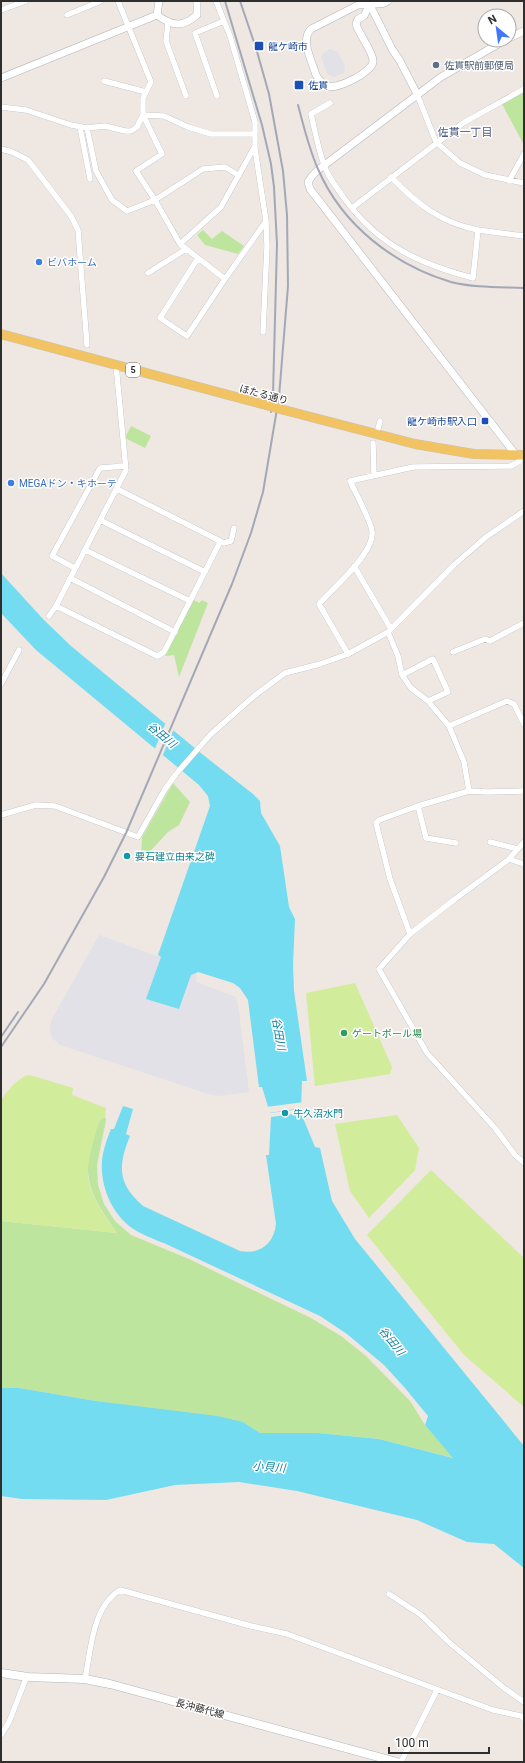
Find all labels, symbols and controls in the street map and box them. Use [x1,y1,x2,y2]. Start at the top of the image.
north arrow [477,8,517,48]
text: N [486,12,499,27]
marker: 龍ケ崎市 [253,40,265,52]
place label: 龍ケ崎市 [268,41,308,52]
marker: 佐貫駅前郵便局 [431,60,441,70]
place label: 佐貫駅前郵便局 [444,60,514,71]
marker: 佐貫 [293,79,305,91]
place label: 佐貫 [308,80,328,91]
district label: 佐貫一丁目 [438,126,493,139]
marker: ビバホーム [34,257,44,267]
place label: ビバホーム [47,257,97,268]
road number: 5 [126,363,140,377]
street label: ほたる通り [238,383,289,406]
place label: 龍ケ崎市駅入口 [407,416,477,427]
marker: 龍ケ崎市駅入口 [480,416,490,426]
marker: MEGAドン・キホーテ [6,478,16,488]
place label: MEGAドン・キホーテ [19,478,117,489]
water label: 谷田川 [145,720,179,752]
marker: 要石建立由来之碑 [122,851,132,861]
place label: 要石建立由来之碑 [135,851,215,862]
water label: 谷田川 [269,1017,288,1052]
marker: ゲートボール場 [339,1028,349,1038]
place label: ゲートボール場 [352,1028,422,1039]
marker: 牛久沼水門 [280,1108,290,1118]
place label: 牛久沼水門 [293,1108,343,1119]
water label: 谷田川 [376,1324,408,1359]
water label: 小貝川 [252,1460,287,1475]
street label: 長沖藤代線 [174,1697,225,1720]
scale bar [389,1729,489,1755]
text: 100 m [395,1736,429,1750]

